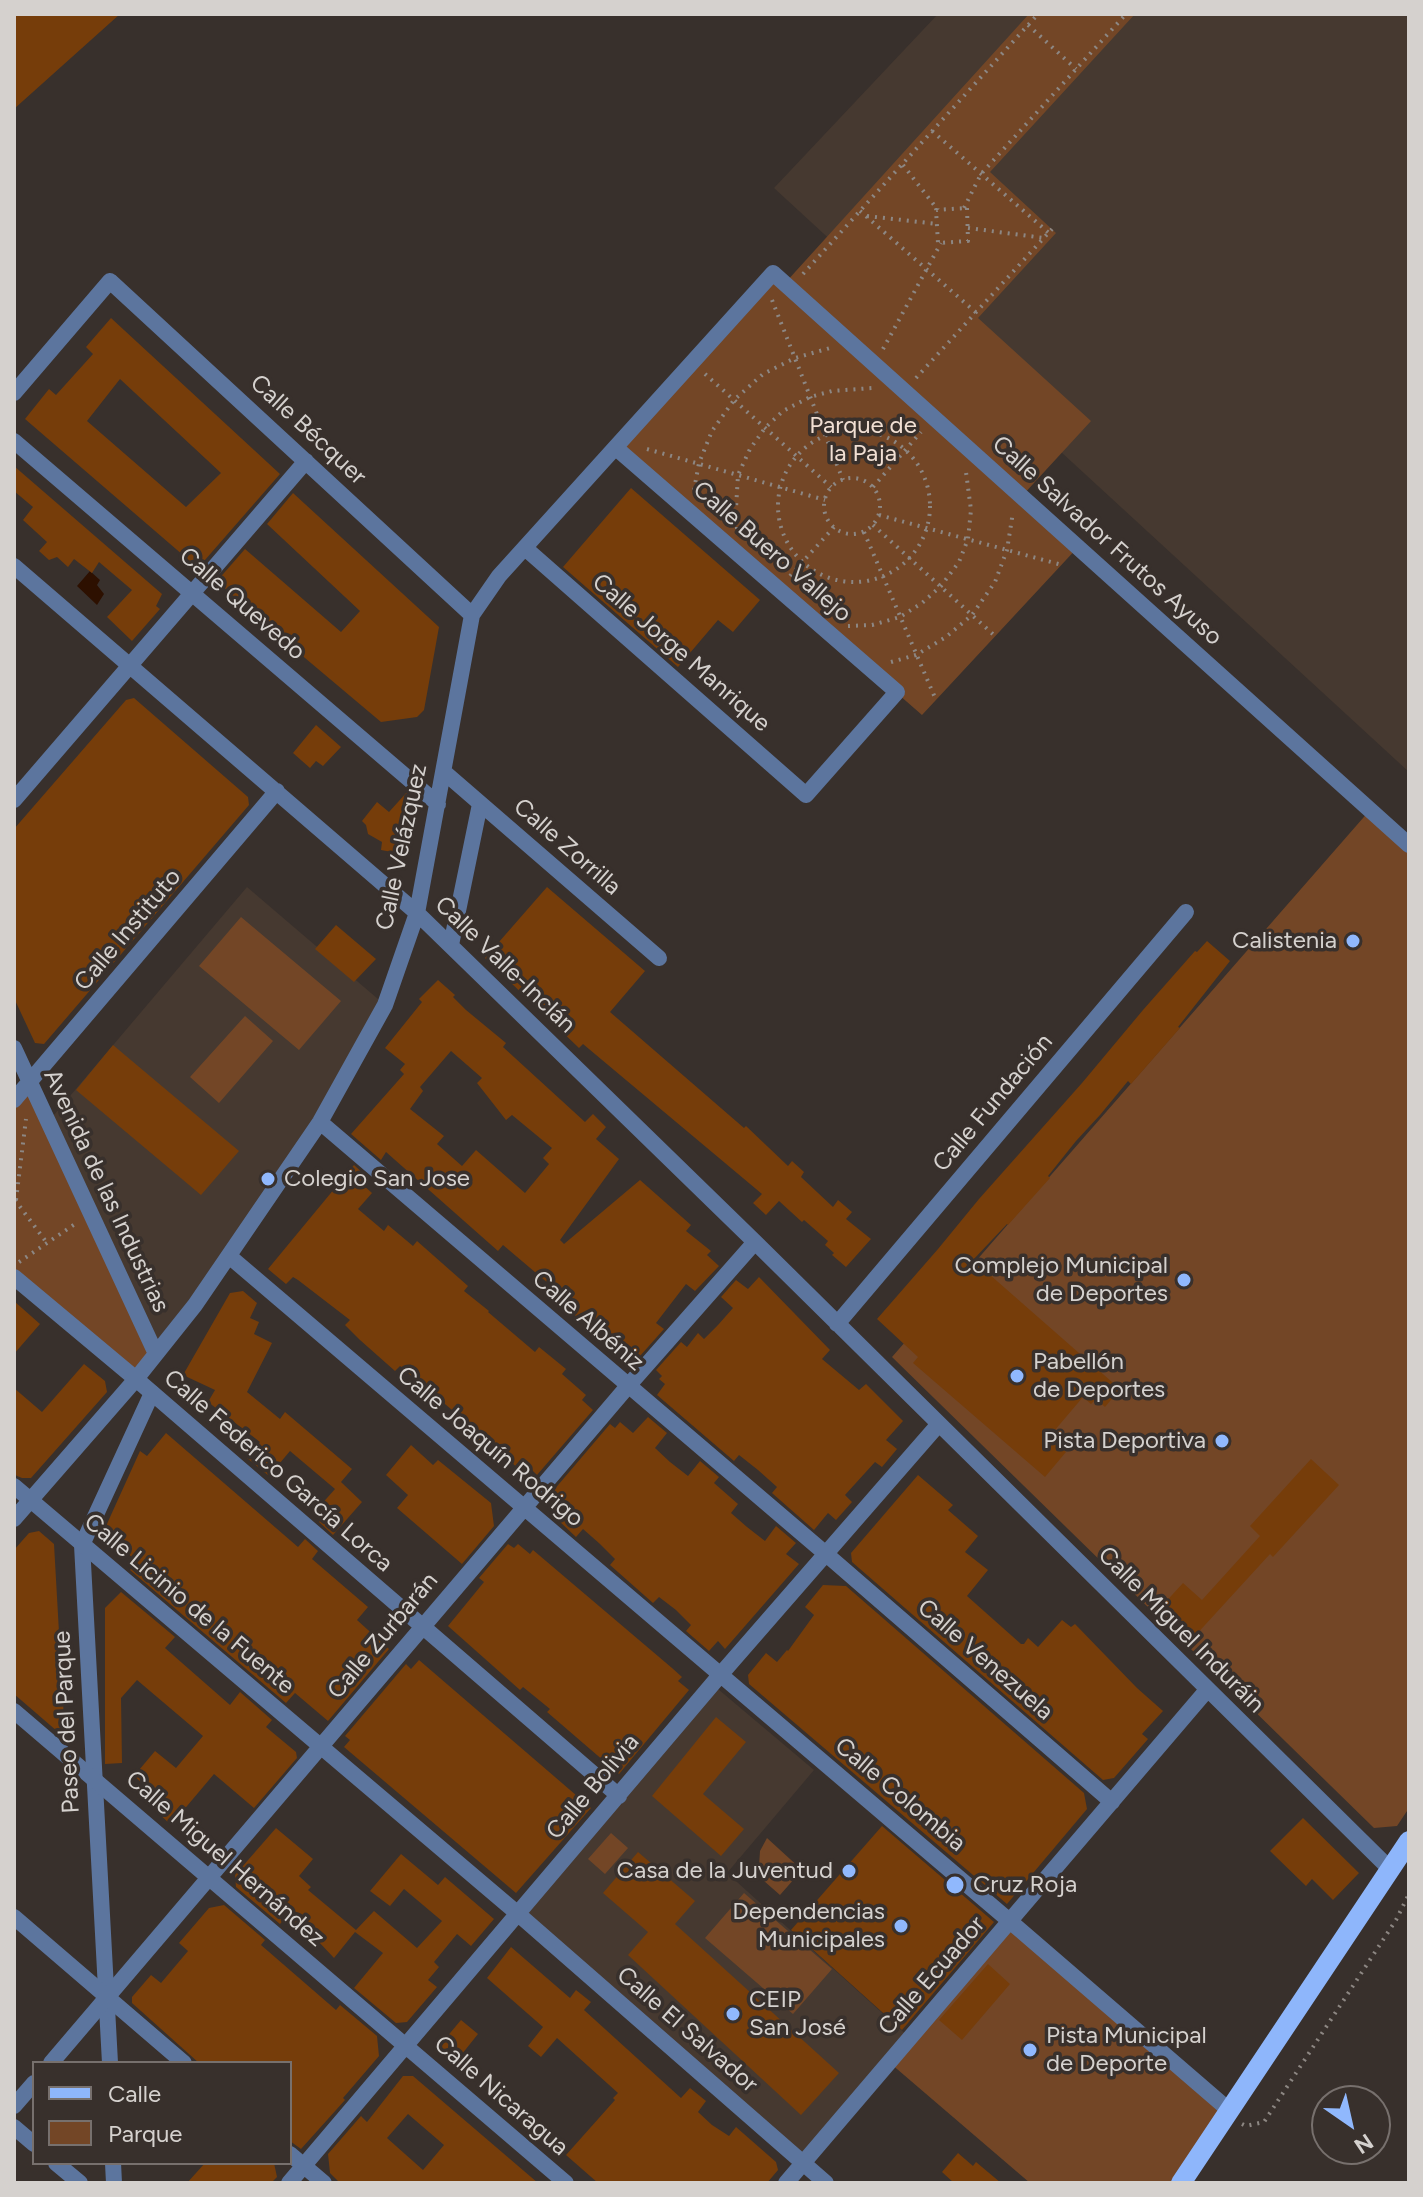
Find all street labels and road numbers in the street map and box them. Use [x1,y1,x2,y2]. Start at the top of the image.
street label: Calle Bécquer [244,369,372,491]
street label: Calle Salvador Frutos Ayuso [986,430,1228,652]
street label: Calle Buero Vallejo [687,475,857,629]
street label: Calle Quevedo [173,542,311,666]
street label: Calle Jorge Manrique [586,568,776,738]
street label: Calle Velázquez [370,761,434,933]
street label: Calle Zorrilla [507,792,627,902]
street label: Calle Instituto [69,863,187,997]
street label: Calle Valle-Inclán [429,891,581,1039]
street label: Calle Fundación [927,1028,1059,1178]
street label: Avenida de las Industrias [37,1065,175,1317]
street label: Calle Albéniz [526,1265,650,1377]
street label: Calle Joaquín Rodrigo [391,1361,589,1533]
street label: Calle Federico García Lorca [158,1364,398,1578]
street label: Calle Licinio de la Fuente [78,1508,300,1700]
street label: Calle Miguel Induráin [1092,1541,1270,1719]
street label: Calle Zurbarán [322,1567,444,1705]
street label: Calle Venezuela [911,1593,1059,1727]
street label: Paseo del Parque [48,1630,86,1814]
street label: Calle Bolivia [541,1728,645,1846]
street label: Calle Colombia [829,1732,971,1858]
street label: Calle Miguel Hernández [120,1765,330,1953]
street label: Calle Ecuador [873,1911,991,2041]
street label: Calle El Salvador [611,1961,763,2099]
street label: Calle Nicaragua [428,2030,574,2162]

